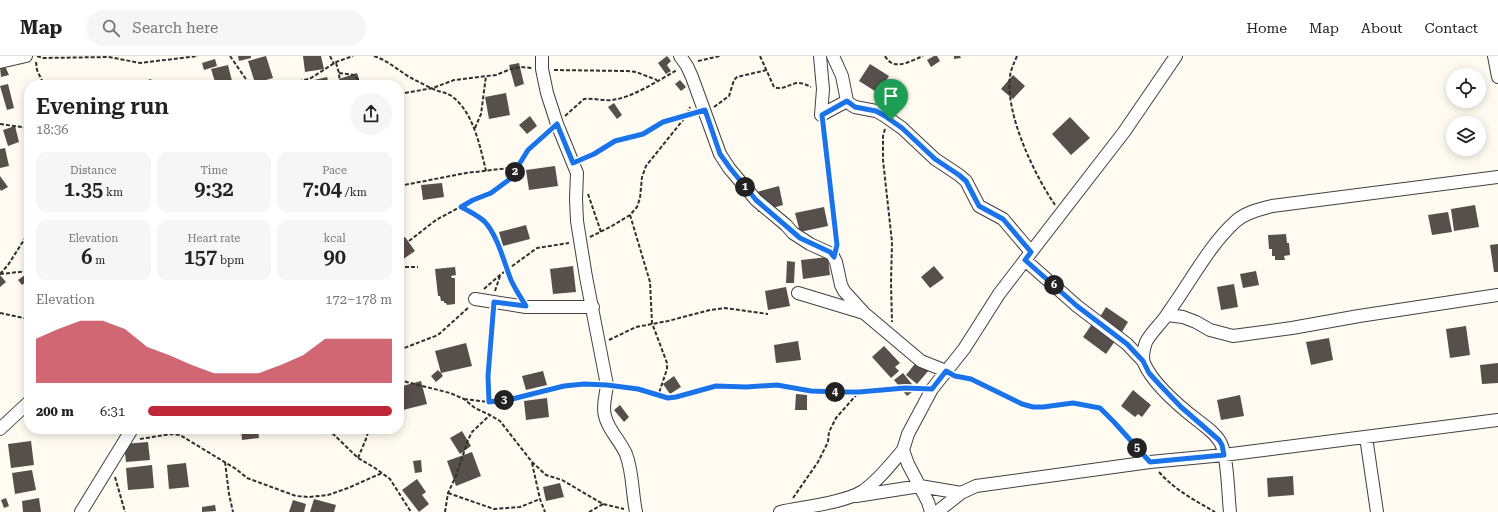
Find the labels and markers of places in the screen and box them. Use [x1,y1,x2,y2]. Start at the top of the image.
pin [874,79,908,120]
pin: 2 [505,162,525,182]
pin: 1 [735,177,755,197]
pin: 6 [1044,275,1064,295]
pin: 4 [825,382,845,402]
pin: 3 [494,390,514,410]
pin: 5 [1127,438,1147,458]

